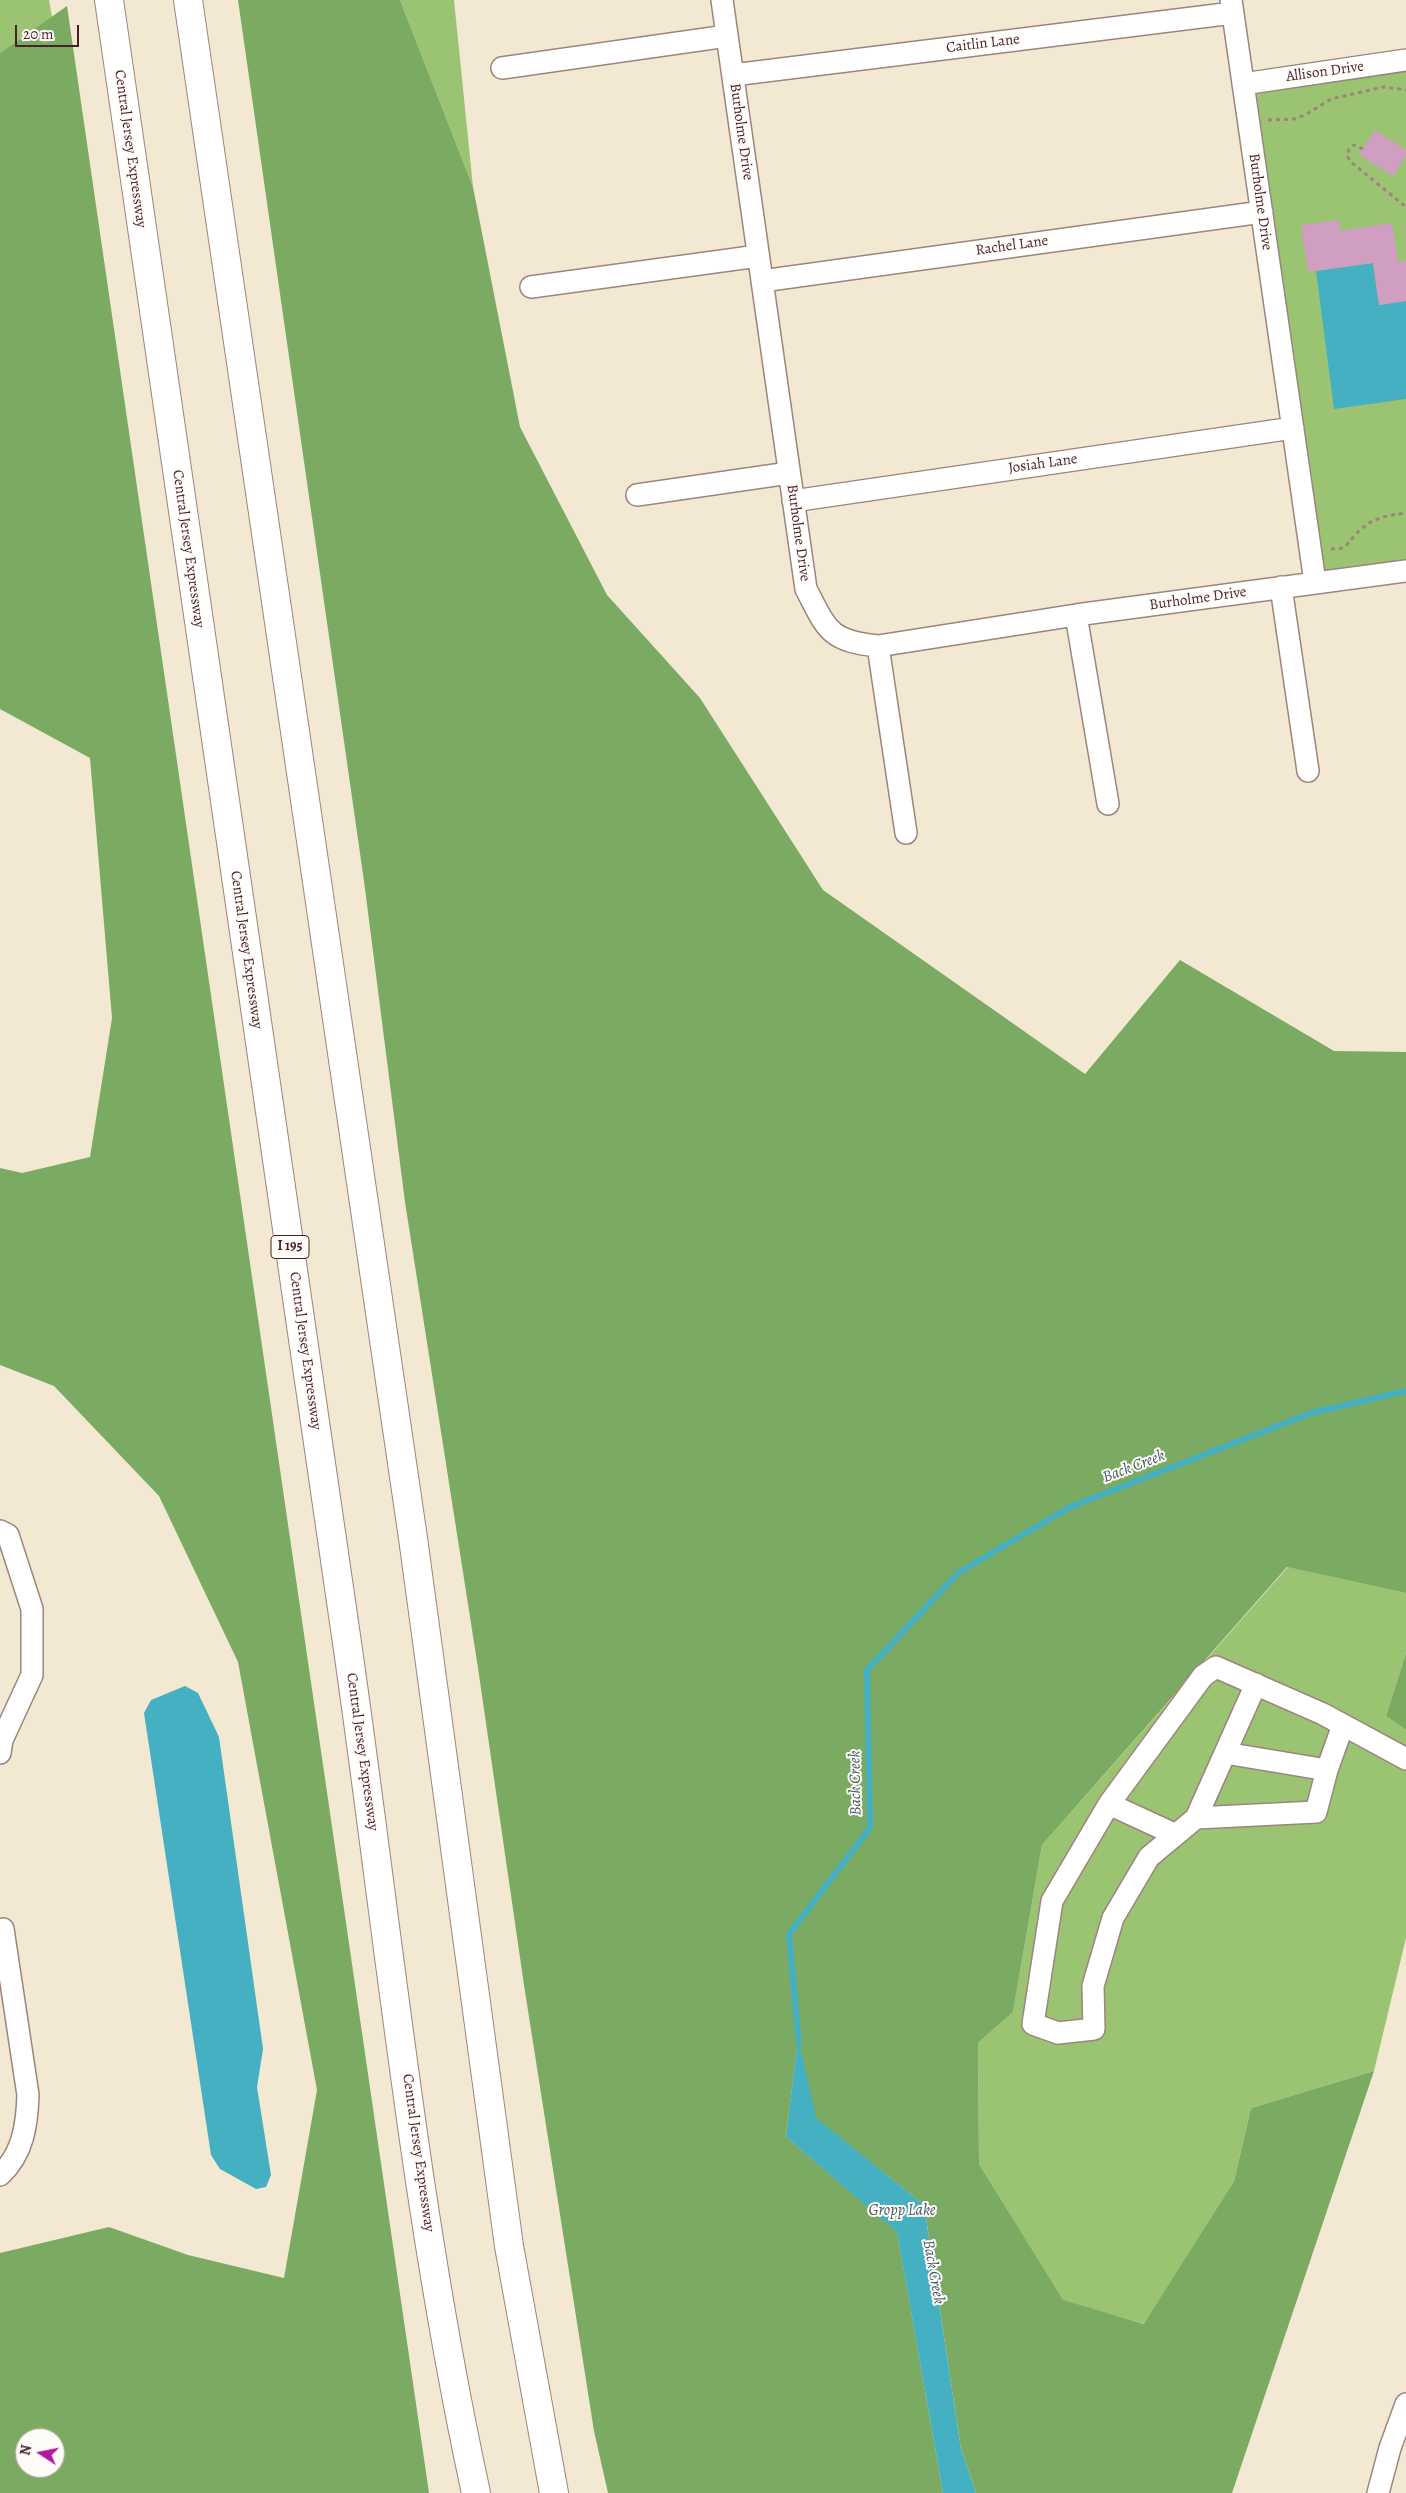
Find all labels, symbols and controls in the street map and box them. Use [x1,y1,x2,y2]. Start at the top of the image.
scale bar [18,15,81,47]
text: 20 m [23,24,54,44]
street label: Caitlin Lane [945,31,1021,57]
street label: Allison Drive [1285,58,1365,86]
street label: Central Jersey Expressway [110,69,150,229]
street label: Burholme Drive [725,82,757,182]
street label: Burholme Drive [1244,152,1276,252]
street label: Rachel Lane [975,232,1049,260]
street label: Josiah Lane [1007,450,1079,478]
street label: Central Jersey Expressway [168,469,208,629]
street label: Burholme Drive [782,483,814,583]
street label: Burholme Drive [1148,583,1248,615]
street label: Central Jersey Expressway [226,870,266,1030]
road number: I 195 [271,1236,309,1258]
street label: Central Jersey Expressway [285,1271,325,1431]
water label: Back Creek [1100,1446,1168,1488]
street label: Central Jersey Expressway [342,1672,382,1832]
water label: Back Creek [846,1750,866,1816]
street label: Central Jersey Expressway [398,2073,438,2233]
water label: Gropp Lake [868,2201,936,2221]
water label: Back Creek [918,2238,948,2306]
north arrow [15,2428,65,2478]
text: N [15,2443,36,2457]

